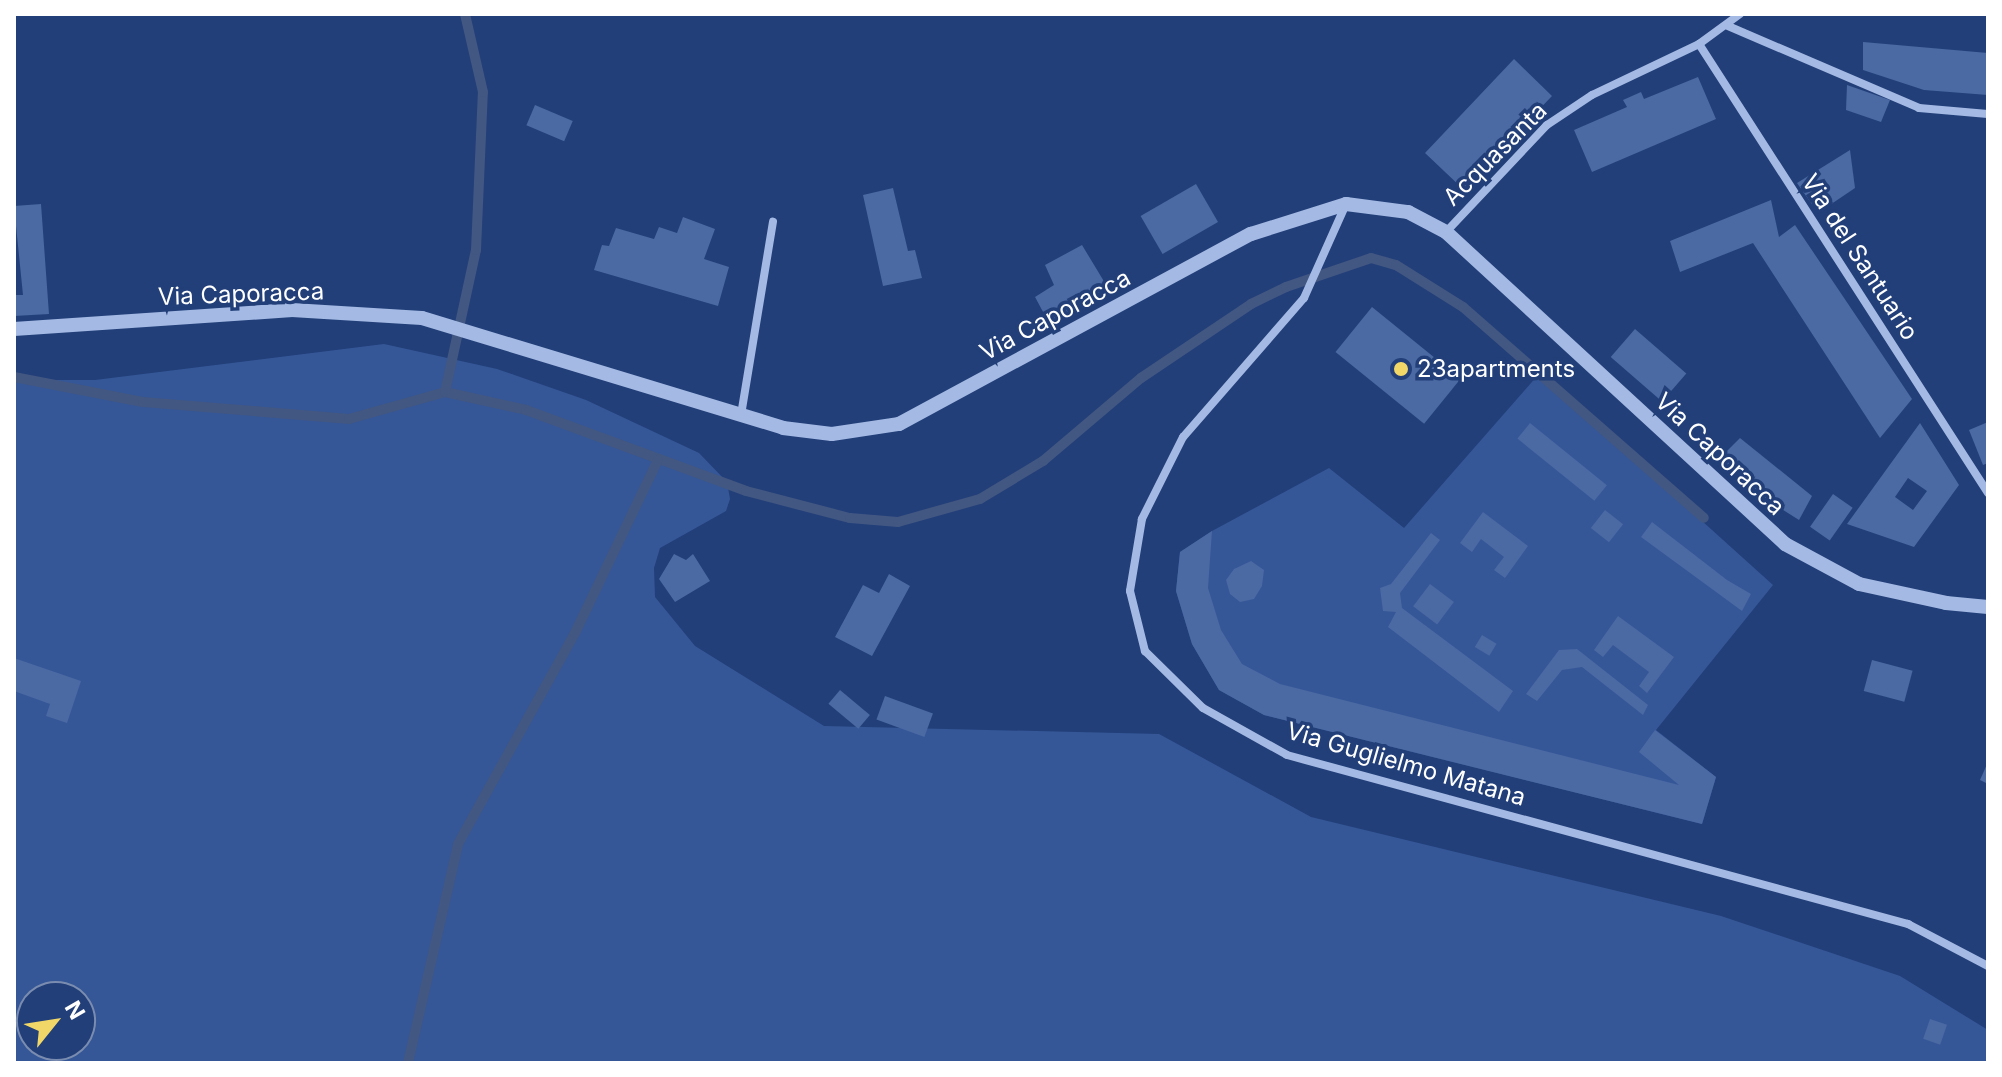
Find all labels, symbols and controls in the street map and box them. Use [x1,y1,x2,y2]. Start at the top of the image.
street label: Acquasanta [1437,96,1553,212]
street label: Via del Santuario [1796,169,1924,345]
street label: Via Caporacca [975,263,1135,367]
street label: Via Caporacca [157,277,325,311]
place label: 23apartments [1417,355,1575,383]
marker: 23apartments [1392,360,1410,378]
street label: Via Caporacca [1649,387,1791,521]
street label: Via Guglielmo Matana [1283,716,1529,812]
north arrow [16,981,96,1061]
text: N [60,996,91,1024]

